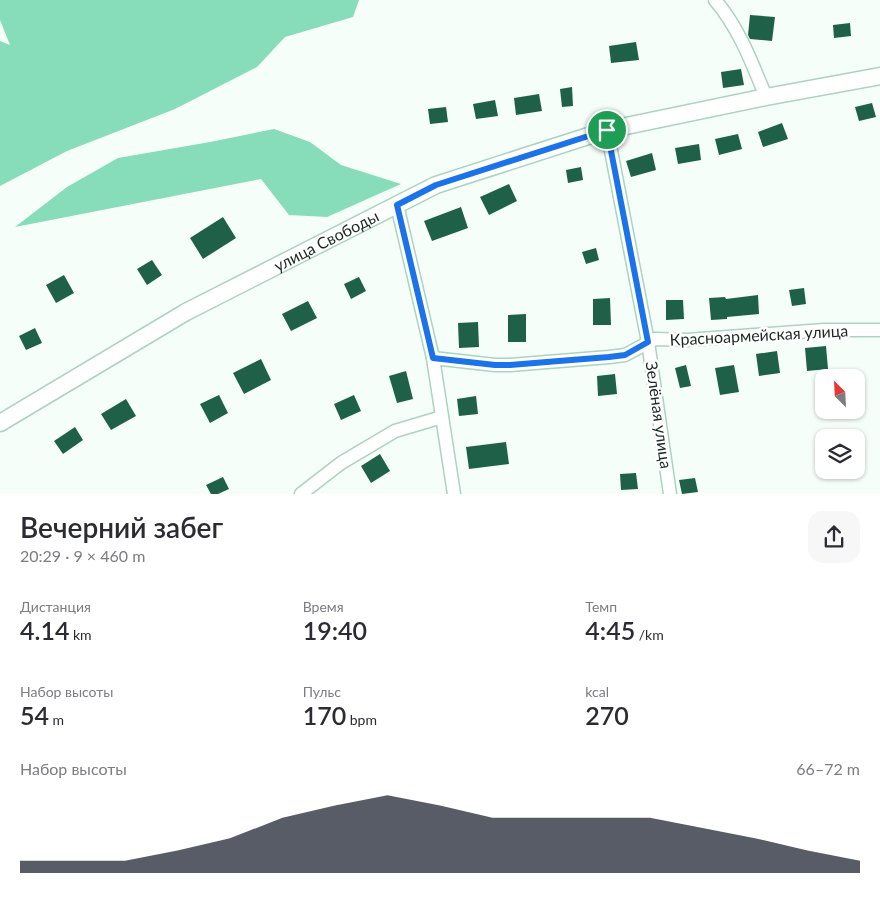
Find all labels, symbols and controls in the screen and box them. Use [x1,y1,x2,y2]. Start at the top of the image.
pin [586,109,628,151]
icon: arrive [593,116,621,144]
street label: улица Свободы [270,206,382,275]
street label: Красноармейская улица [669,320,849,349]
street label: Зелёная улица [643,360,676,470]
north arrow [815,369,865,419]
map controls [815,369,865,479]
button: layers [815,429,865,479]
text: Вечерний забег [20,510,223,544]
button: share [808,511,860,563]
text: 20:29 · 9 × 460 m [20,546,145,565]
text: Дистанция [20,598,91,615]
text: Время [303,598,344,615]
text: Темп [585,598,617,615]
text: 4.14 [20,615,69,645]
text: 19:40 [303,615,367,645]
text: 4:45 [585,615,635,645]
text: km [69,626,92,643]
text: /km [635,626,664,643]
text: Набор высоты [20,683,113,700]
text: Пульс [303,683,341,700]
text: kcal [585,683,609,700]
text: 54 [20,700,49,730]
text: 170 [303,700,346,730]
text: 270 [585,700,629,730]
text: m [49,711,64,728]
text: bpm [346,711,377,728]
text: Набор высоты [20,759,127,778]
text: 66–72 m [796,759,860,778]

